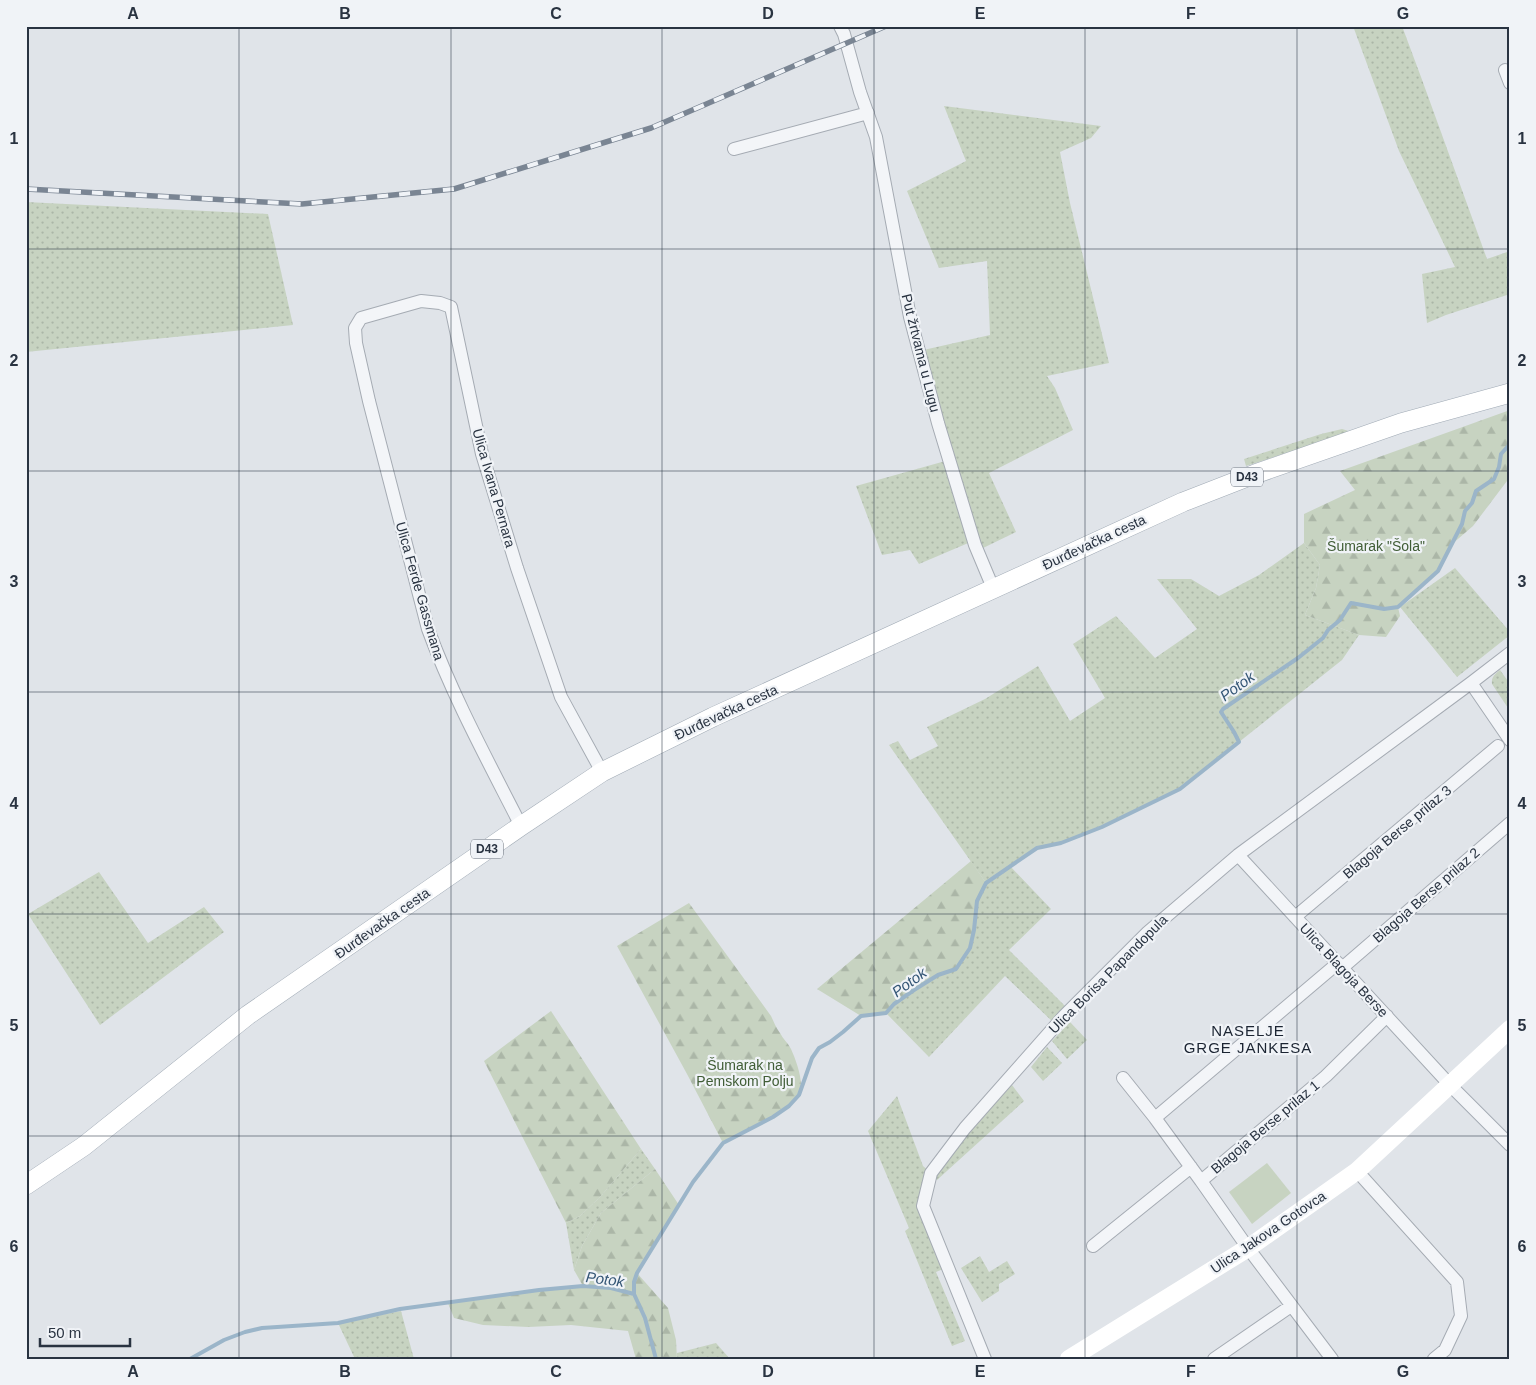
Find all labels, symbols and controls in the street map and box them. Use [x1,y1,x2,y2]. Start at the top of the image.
text: A [127,5,139,22]
text: B [339,5,351,22]
text: C [550,5,562,22]
text: D [762,5,774,22]
text: E [975,5,986,22]
text: F [1186,5,1196,22]
text: G [1397,5,1409,22]
text: 1 [10,130,19,147]
text: 1 [1518,130,1527,147]
street label: Put žrtvama u Lugu [899,292,943,414]
text: 2 [10,352,19,369]
text: 2 [1518,352,1527,369]
street label: Ulica Ivana Pernara [469,427,519,550]
road number: D43 [1231,468,1263,487]
street label: Đurđevačka cesta [1040,511,1148,573]
street label: Ulica Ferde Gassmana [393,520,447,662]
park label: Šumarak "Šola" [1327,538,1425,554]
text: 3 [10,573,19,590]
text: 3 [1518,573,1527,590]
water label: Potok [1216,667,1259,704]
street label: Đurđevačka cesta [672,681,780,743]
street label: Blagoja Berse prilaz 3 [1340,782,1454,882]
text: 4 [10,795,19,812]
text: 4 [1518,795,1527,812]
road number: D43 [471,840,503,859]
street label: Blagoja Berse prilaz 2 [1369,844,1483,946]
street label: Đurđevačka cesta [332,884,433,962]
street label: Ulica Borisa Papandopula [1045,911,1171,1037]
street label: Ulica Blagoja Berse [1296,920,1392,1020]
water label: Potok [888,963,931,1000]
text: 5 [10,1017,19,1034]
text: 5 [1518,1017,1527,1034]
district label: NASELJE GRGE JANKESA [1184,1022,1312,1056]
park label: Šumarak na Pemskom Polju [696,1057,794,1089]
street label: Blagoja Berse prilaz 1 [1208,1077,1322,1177]
street label: Ulica Jakova Gotovca [1207,1187,1329,1276]
text: 6 [10,1238,19,1255]
text: 6 [1518,1238,1527,1255]
water label: Potok [585,1268,627,1290]
scale bar [40,1315,130,1347]
text: 50 m [48,1324,81,1341]
text: A [127,1363,139,1380]
text: B [339,1363,351,1380]
text: C [550,1363,562,1380]
text: D [762,1363,774,1380]
text: E [975,1363,986,1380]
text: F [1186,1363,1196,1380]
text: G [1397,1363,1409,1380]

